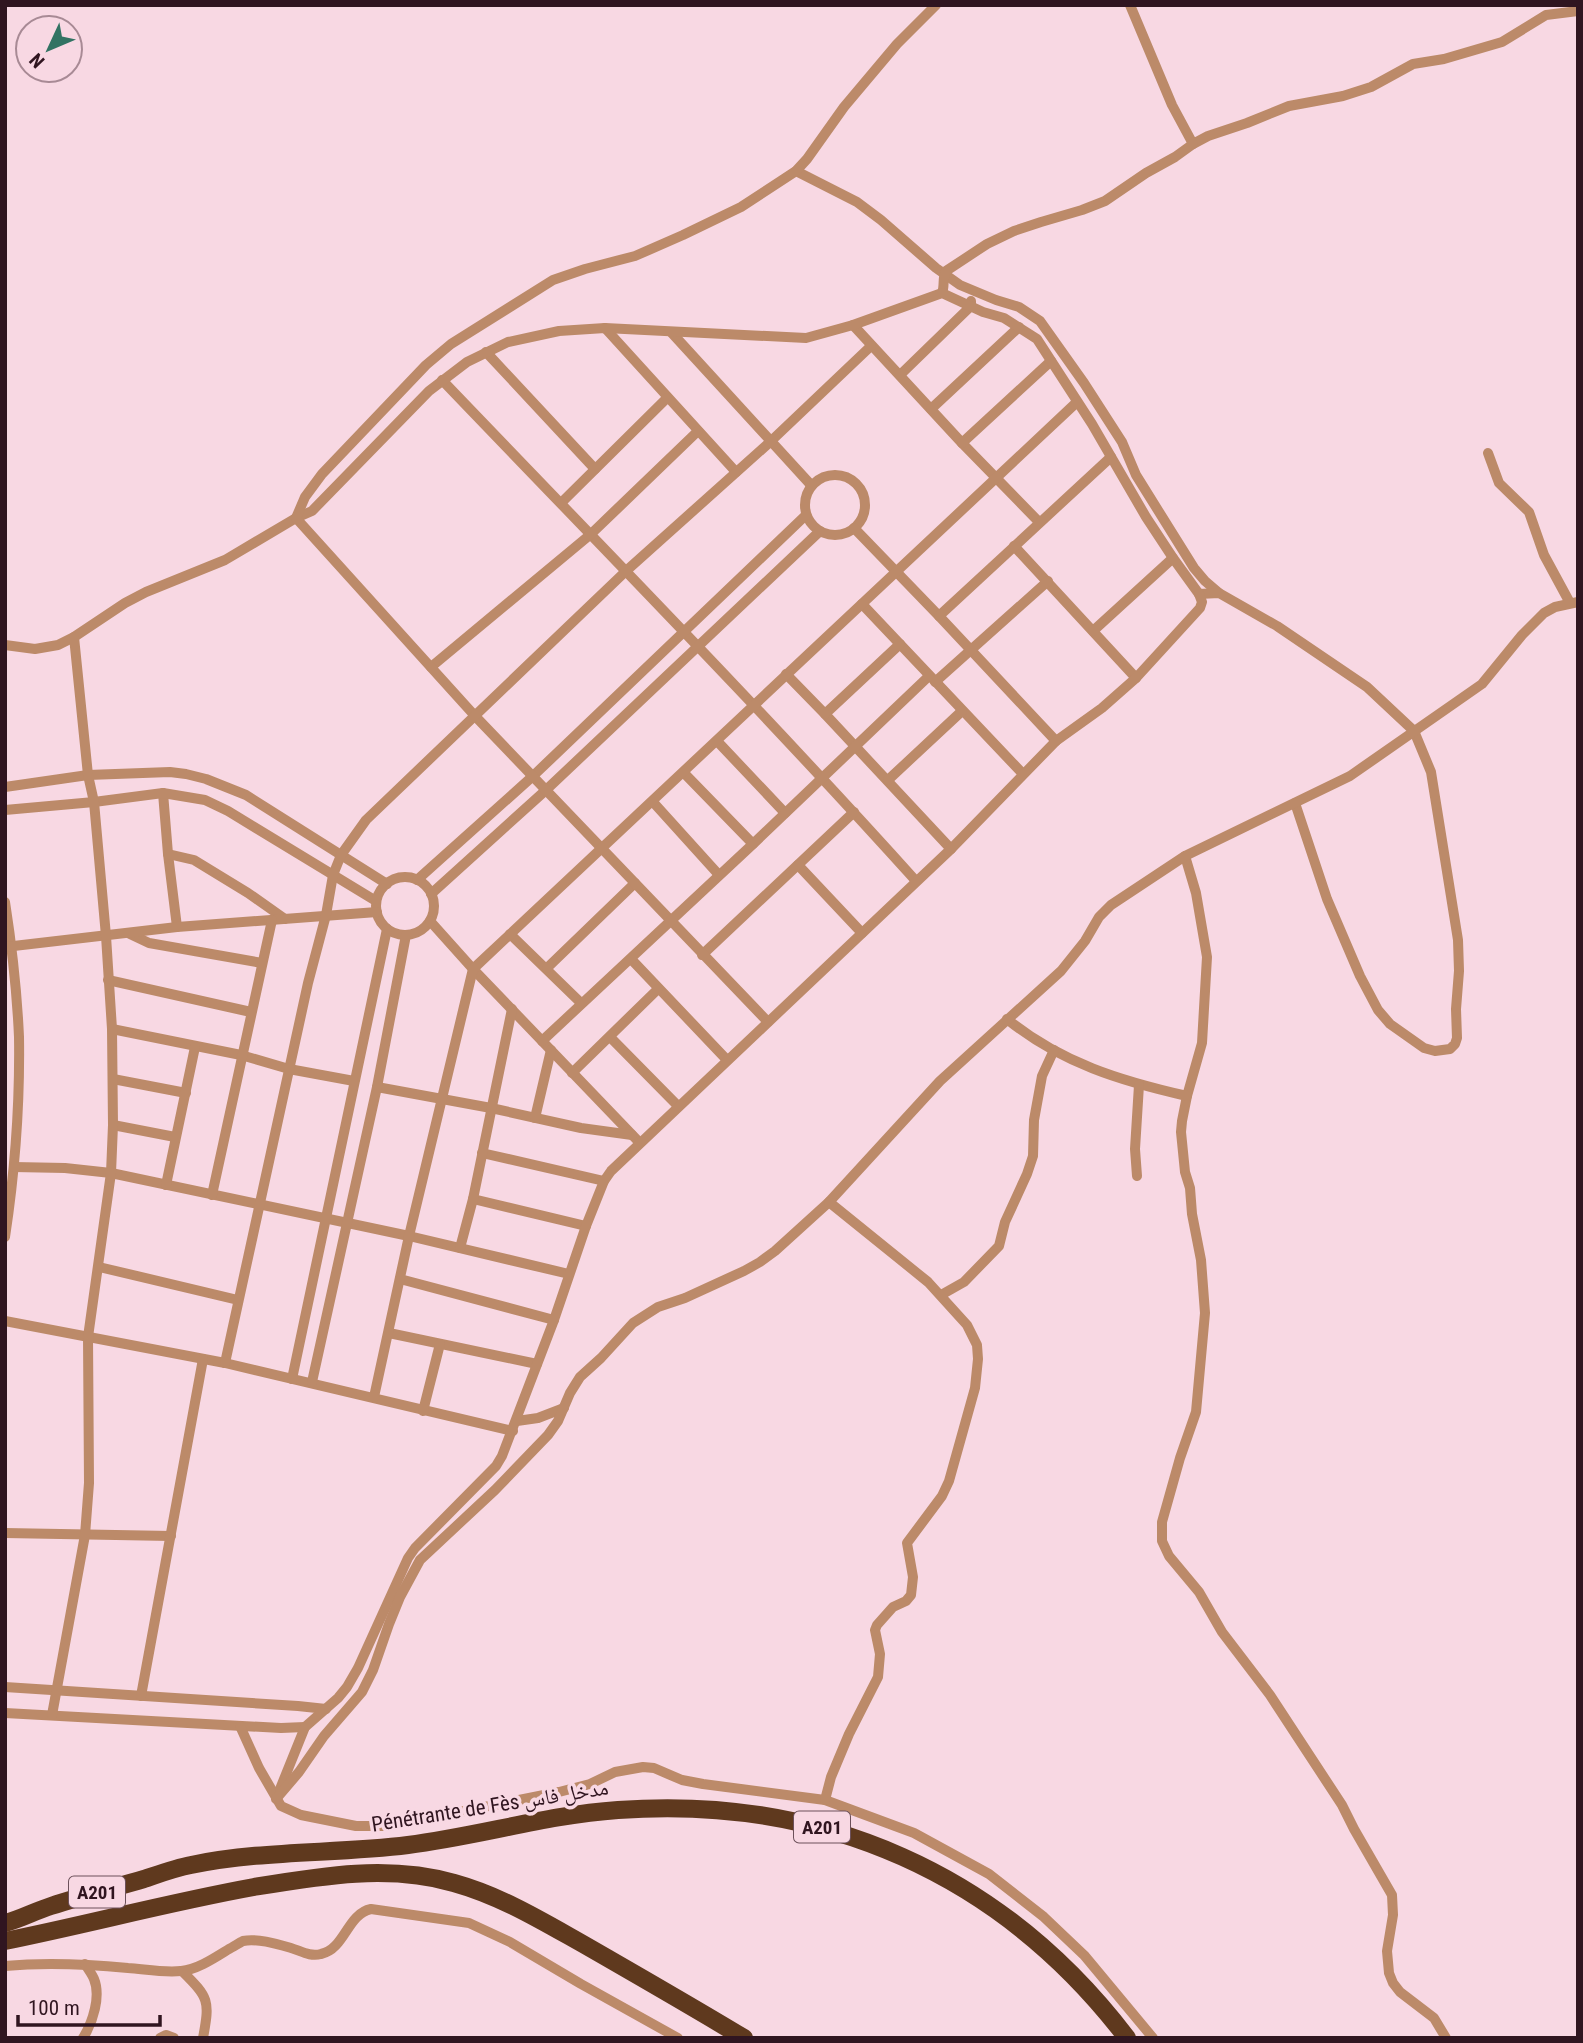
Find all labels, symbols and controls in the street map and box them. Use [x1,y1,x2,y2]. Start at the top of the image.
north arrow [14,14,84,84]
text: N [25,48,49,73]
street label: Pénétrante de Fès مدخل فاس [370,1775,610,1838]
road number: A201 [794,1812,850,1842]
road number: A201 [69,1876,125,1908]
scale bar [18,1983,159,2027]
text: 100 m [28,1996,80,2020]

